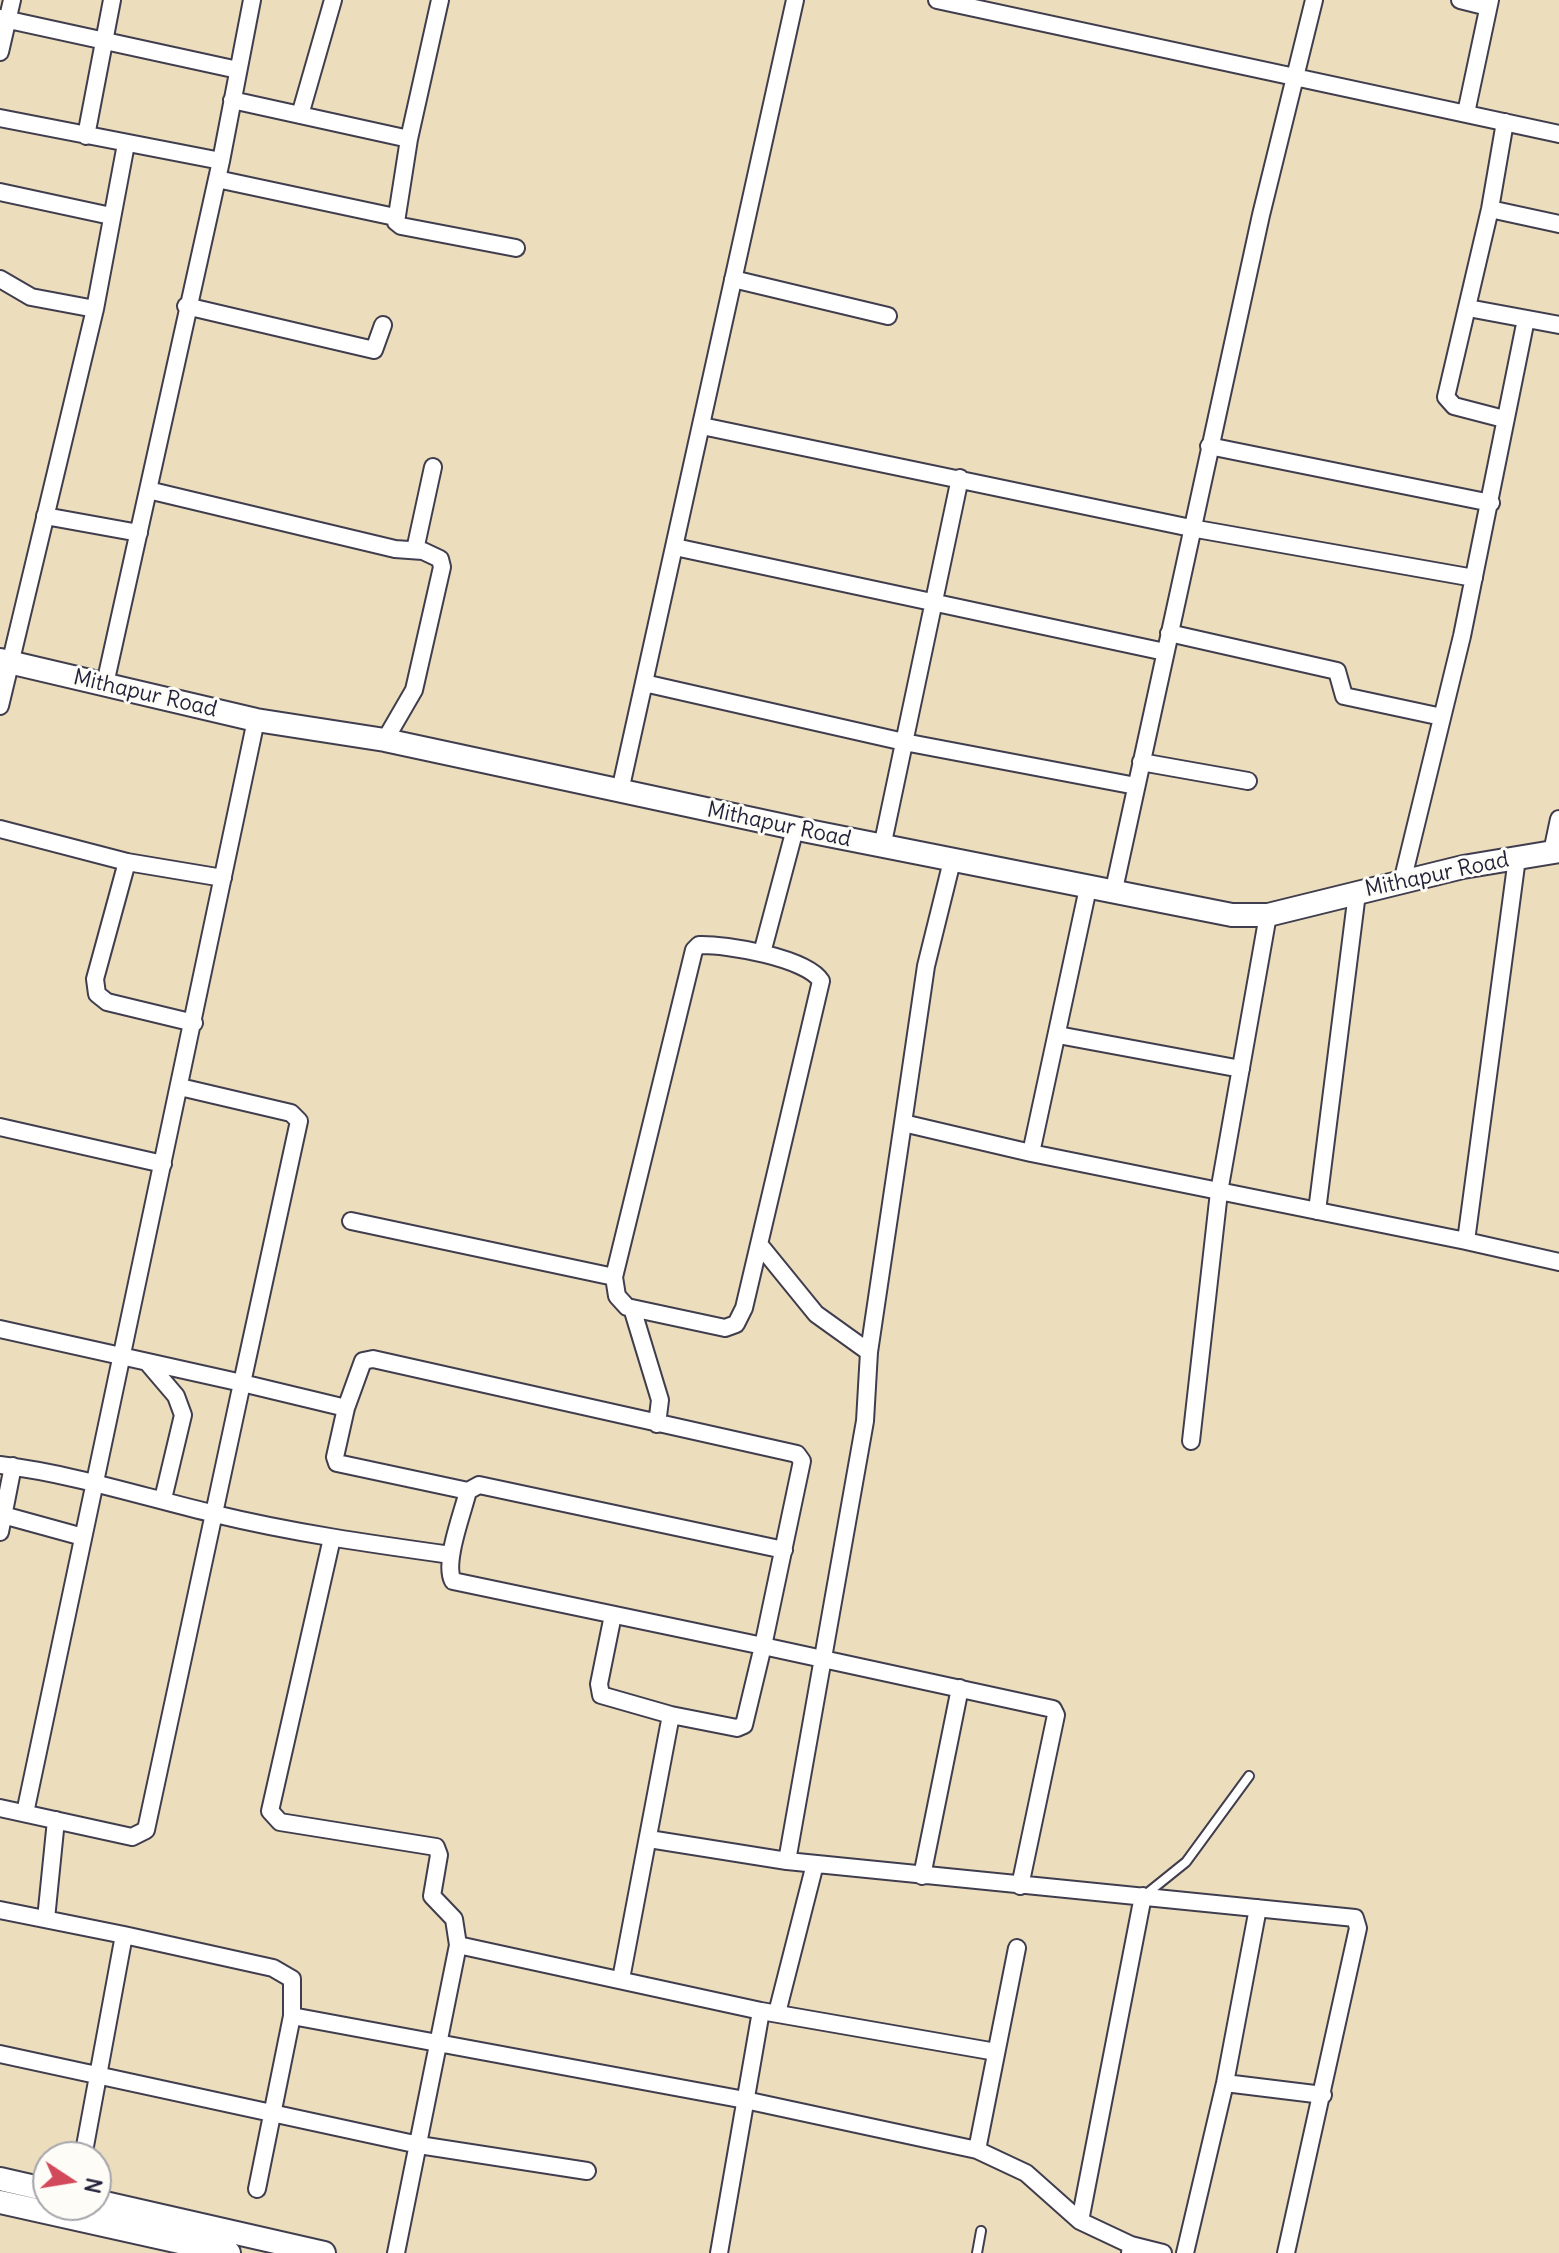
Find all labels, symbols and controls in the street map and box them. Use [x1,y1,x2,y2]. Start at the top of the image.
street label: Mithapur Road [71,665,219,723]
street label: Mithapur Road [705,797,853,853]
street label: Mithapur Road [1363,847,1511,903]
north arrow [32,2141,112,2221]
text: N [78,2175,109,2196]

